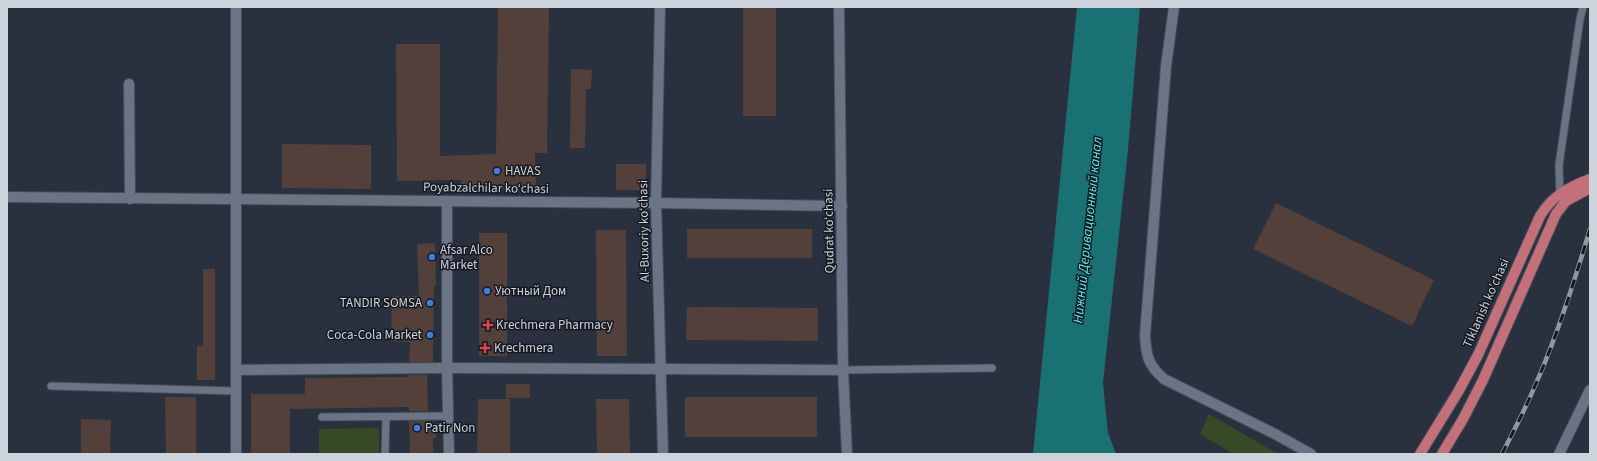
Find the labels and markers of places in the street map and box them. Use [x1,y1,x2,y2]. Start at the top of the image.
place label: HAVAS [505,162,541,180]
marker: HAVAS [492,166,502,176]
place label: Afsar Alco Market [440,241,493,274]
marker: Afsar Alco Market [427,252,437,262]
place label: Уютный Дом [495,282,566,300]
marker: Уютный Дом [482,286,492,296]
place label: TANDIR SOMSA [340,294,423,312]
marker: TANDIR SOMSA [425,298,435,308]
place label: Krechmera Pharmacy [496,316,613,334]
marker: Krechmera Pharmacy [483,320,493,330]
place label: Coca-Cola Market [327,326,423,344]
marker: Coca-Cola Market [425,330,435,340]
place label: Krechmera [494,339,553,357]
marker: Krechmera [479,342,491,354]
place label: Patir Non [425,419,475,437]
marker: Patir Non [412,423,422,433]

